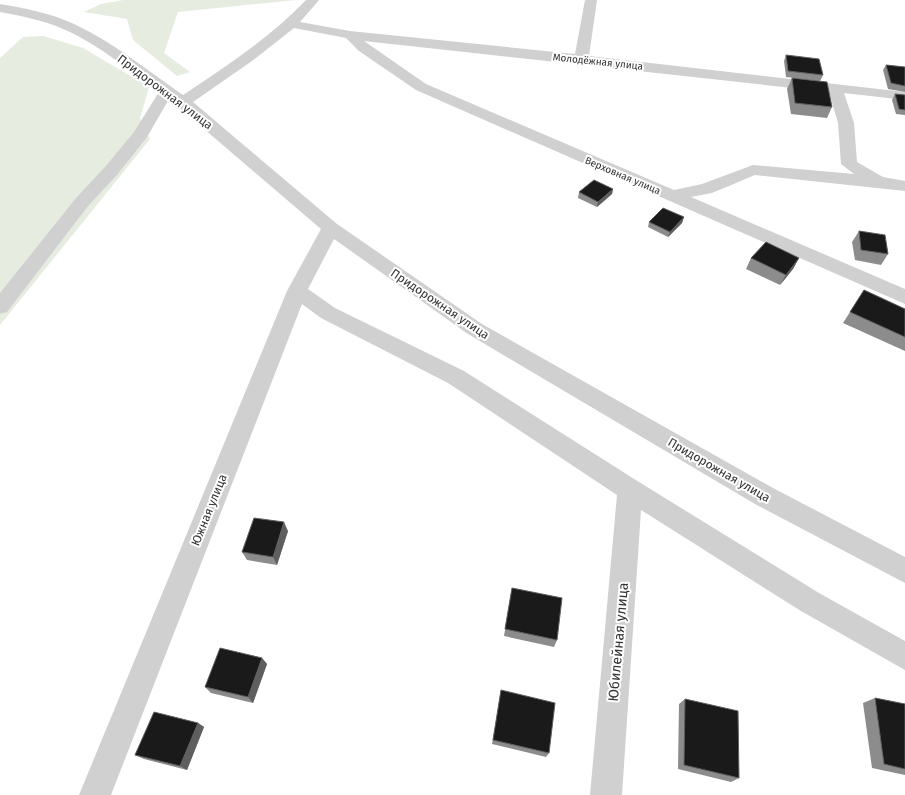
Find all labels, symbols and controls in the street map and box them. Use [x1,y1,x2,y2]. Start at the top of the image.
street label: Молодёжная улица [552,50,644,73]
street label: Придорожная улица [115,52,215,132]
street label: Верховная улица [583,155,662,197]
street label: Придорожная улица [388,266,492,342]
street label: Придорожная улица [665,435,773,505]
street label: Южная улица [188,472,230,548]
street label: Юбилейная улица [605,582,632,702]

